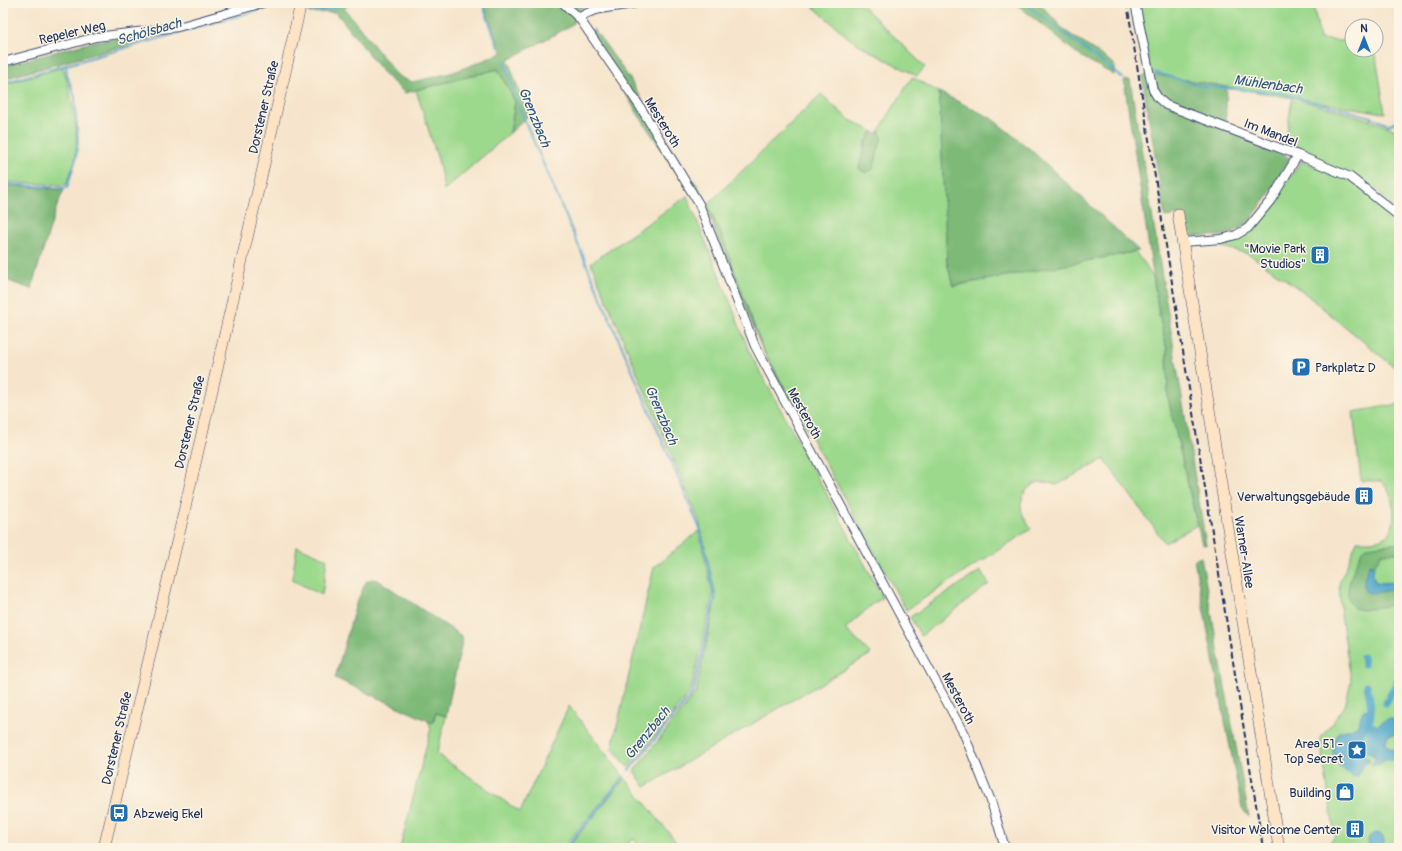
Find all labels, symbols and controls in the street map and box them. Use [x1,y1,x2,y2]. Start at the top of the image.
water label: Schölsbach [115,14,185,49]
street label: Repeler Weg [38,17,107,48]
north arrow [1344,18,1384,58]
text: N [1360,22,1368,35]
street label: Dorstener Straße [245,58,283,155]
water label: Mühlenbach [1233,71,1305,98]
water label: Grenzbach [515,85,555,151]
street label: Mesteroth [641,95,684,150]
street label: Im Mandel [1241,115,1300,151]
place label: "Movie Park Studios" [1244,241,1307,272]
building icon: "Movie Park Studios" [1309,244,1331,266]
parking icon: Parkplatz D [1290,356,1312,378]
place label: Parkplatz D [1315,360,1376,376]
street label: Dorstener Straße [171,373,209,470]
water label: Grenzbach [641,383,682,449]
street label: Mesteroth [784,385,825,442]
building icon: Verwaltungsgebäude [1353,485,1375,507]
place label: Verwaltungsgebäude [1237,489,1351,505]
street label: Warner-Allee [1230,515,1258,590]
street label: Mesteroth [938,670,978,727]
street label: Dorstener Straße [98,689,136,786]
water label: Grenzbach [621,702,675,763]
place label: Area 51 - Top Secret [1284,736,1344,767]
place icon: Area 51 - Top Secret [1346,739,1368,761]
shop icon: Building [1334,781,1356,803]
place label: Building [1289,785,1331,801]
bus stop icon: Abzweig Ekel [108,802,130,824]
place label: Abzweig Ekel [133,806,203,822]
building icon: Visitor Welcome Center [1344,818,1366,840]
place label: Visitor Welcome Center [1211,822,1341,838]

